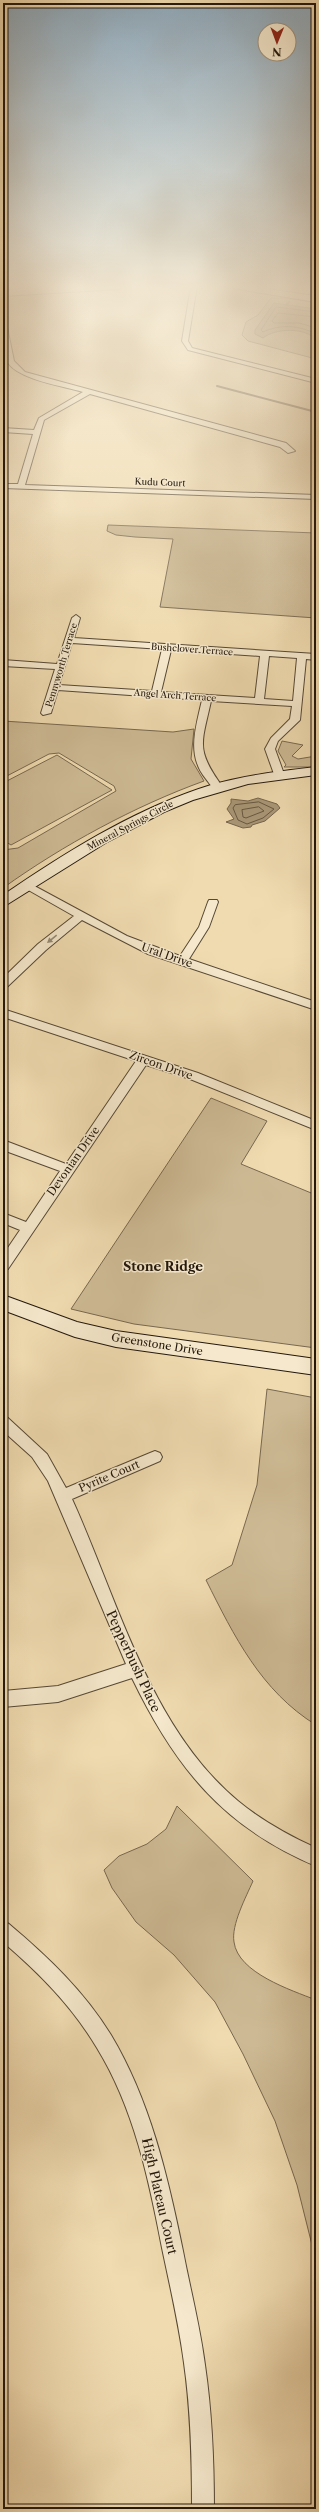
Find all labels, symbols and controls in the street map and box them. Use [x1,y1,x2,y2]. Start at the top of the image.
north arrow [257,22,297,62]
text: N [271,45,282,59]
street label: Kudu Court [134,476,186,488]
street label: Pennyworth Terrace [43,622,79,708]
street label: Bushclover Terrace [150,641,234,657]
street label: Angel Arch Terrace [132,687,217,703]
street label: Mineral Springs Circle [85,798,175,852]
one-way arrow [46,935,57,944]
street label: Ural Drive [139,940,195,970]
street label: Zircon Drive [127,1048,195,1082]
street label: Devonian Drive [44,1124,102,1198]
district label: Stone Ridge [123,1258,203,1274]
street label: Greenstone Drive [110,1330,204,1358]
street label: Pyrite Court [76,1457,142,1495]
street label: Pepperbush Place [103,1607,165,1715]
street label: High Plateau Court [139,2136,181,2256]

